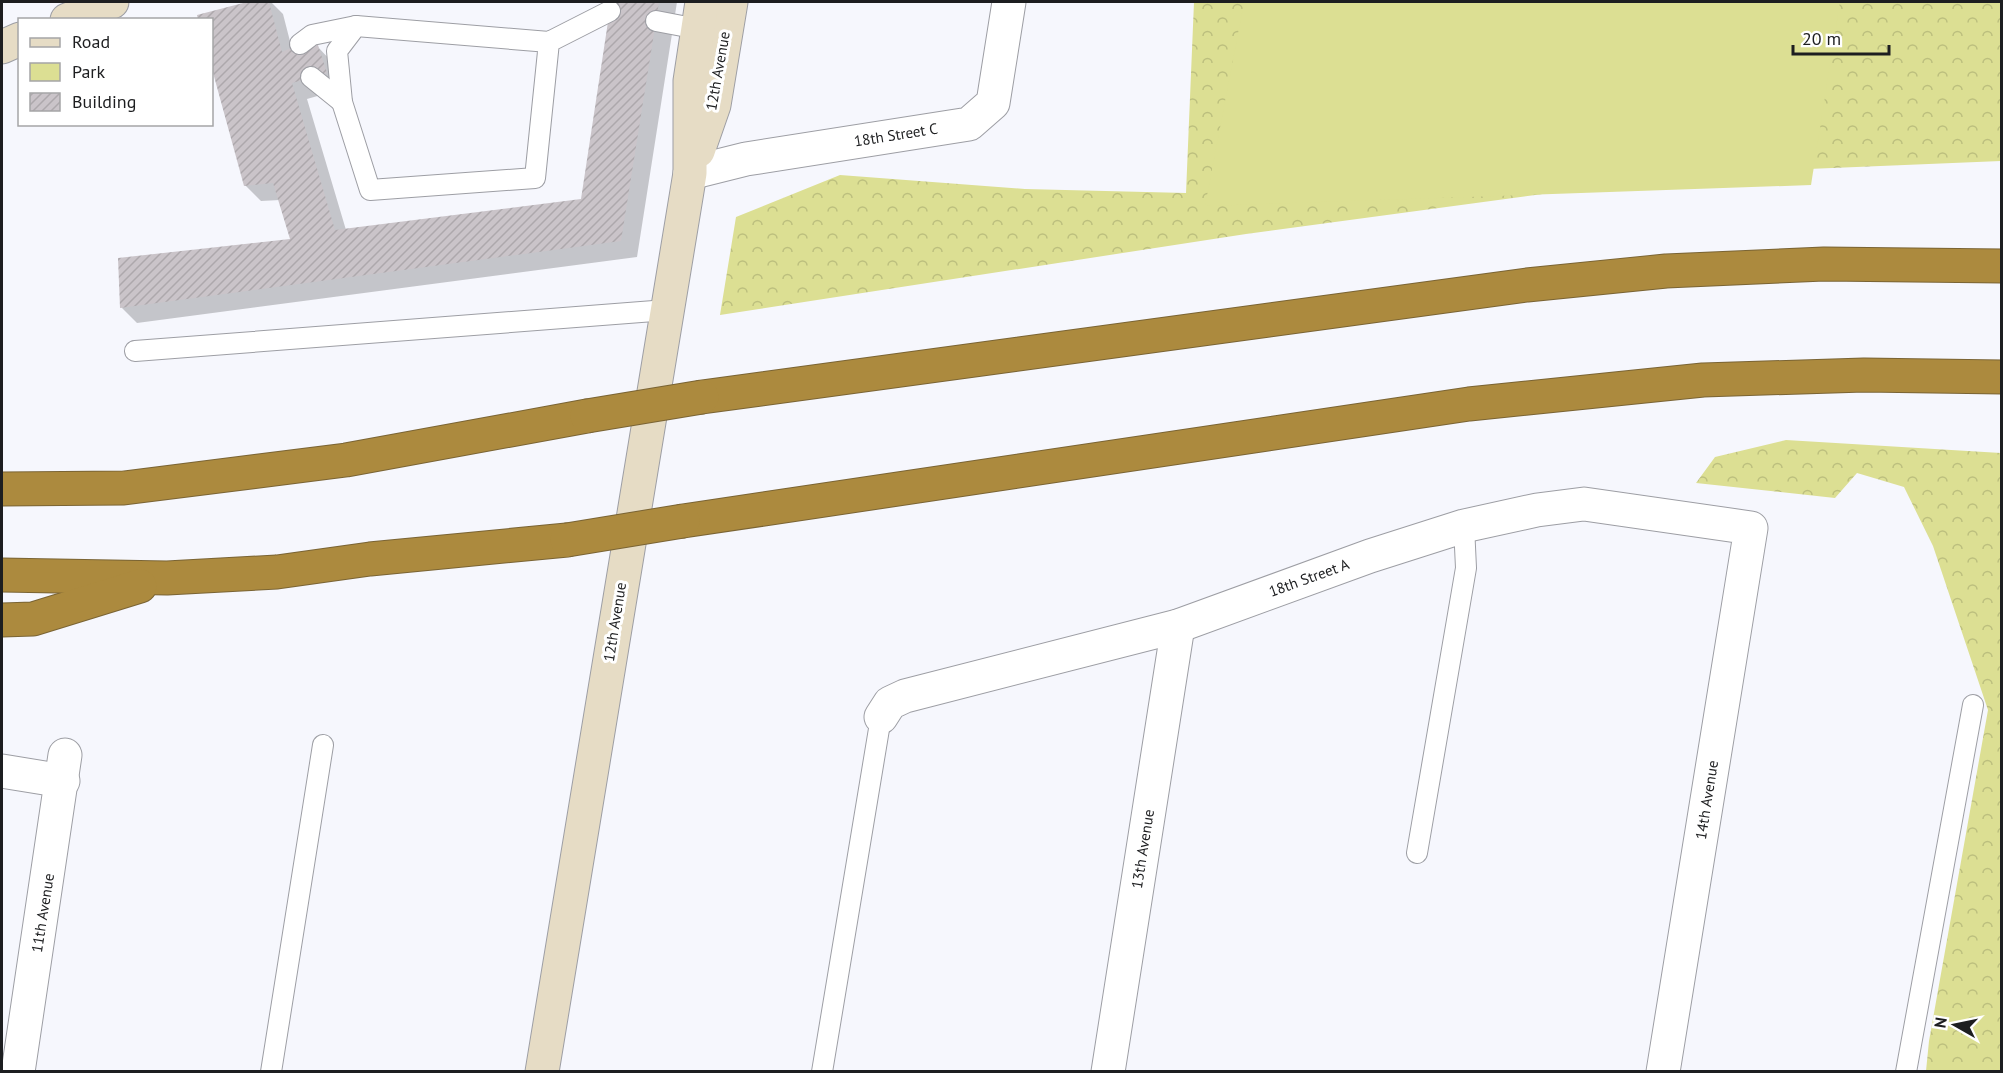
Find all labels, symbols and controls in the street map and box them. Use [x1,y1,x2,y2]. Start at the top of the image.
legend [18,18,213,126]
scale bar [1793,18,1889,56]
text: 20 m [1802,27,1841,50]
text: Road [72,30,110,53]
street label: 12th Avenue [701,30,734,112]
text: Park [72,60,105,83]
text: Building [72,90,136,113]
street label: 18th Street C [853,119,939,151]
street label: 18th Street A [1266,554,1352,601]
street label: 12th Avenue [599,581,630,663]
street label: 14th Avenue [1691,759,1722,841]
street label: 13th Avenue [1127,808,1158,890]
street label: 11th Avenue [27,872,58,954]
north arrow [1925,995,1985,1055]
text: N [1929,1016,1951,1029]

